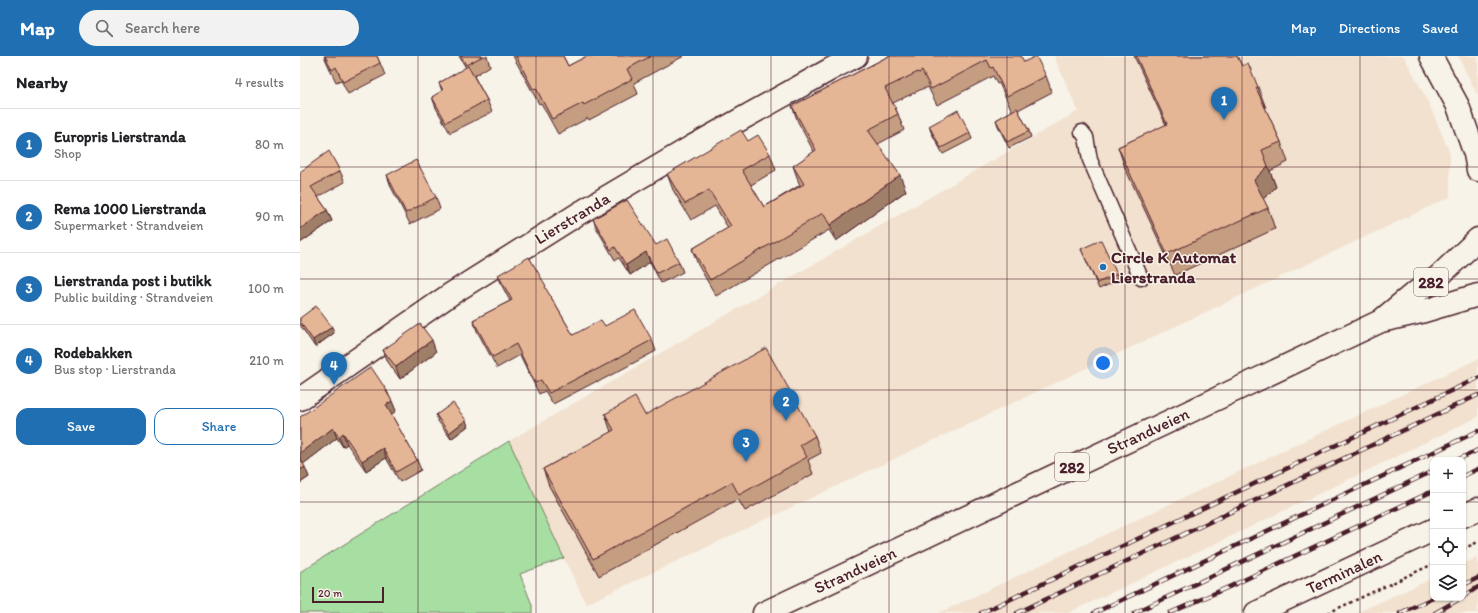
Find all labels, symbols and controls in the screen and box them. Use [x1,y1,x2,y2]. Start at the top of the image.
search box [79,10,359,46]
text: Map [20,17,55,40]
icon: search [93,17,115,39]
text: Search here [125,19,200,37]
text: Map [1291,20,1317,37]
text: Directions [1339,20,1400,37]
text: Saved [1422,20,1458,37]
text: Nearby [16,72,68,92]
text: 4 results [235,75,284,90]
pin: 1 [1211,87,1237,120]
text: Europris Lierstranda [54,128,186,146]
text: 1 [26,137,32,152]
text: 80 m [255,137,284,152]
text: Shop [54,146,81,161]
street label: Lierstranda [531,188,613,248]
text: Rema 1000 Lierstranda [54,200,206,218]
text: 2 [26,209,32,224]
text: 90 m [255,209,284,224]
text: Supermarket · Strandveien [54,218,203,233]
place label: Circle K Automat Lierstranda [1111,247,1237,287]
marker: Circle K Automat Lierstranda [1098,262,1108,272]
road number: 282 [1414,268,1448,296]
text: Lierstranda post i butikk [54,272,211,290]
text: 3 [25,281,33,296]
text: 100 m [248,281,284,296]
text: Public building · Strandveien [54,290,213,305]
text: Rodebakken [54,344,132,362]
pin: 4 [321,352,347,385]
text: 4 [25,353,33,368]
text: 210 m [249,353,284,368]
your location [1093,353,1113,373]
text: Bus stop · Lierstranda [54,362,176,377]
pin: 2 [773,388,799,421]
street label: Strandveien [1104,403,1193,459]
button: Save [16,408,146,445]
button: Share [154,408,284,445]
pin: 3 [733,429,759,462]
road number: 282 [1055,453,1089,481]
map controls [1430,457,1466,601]
button: + [1430,457,1466,493]
button: − [1430,493,1466,529]
button: locate [1430,529,1466,565]
street label: Strandveien [811,542,900,598]
street label: Terminalen [1303,546,1385,598]
button: layers [1430,565,1466,601]
scale bar [312,585,384,604]
text: 20 m [318,587,342,600]

